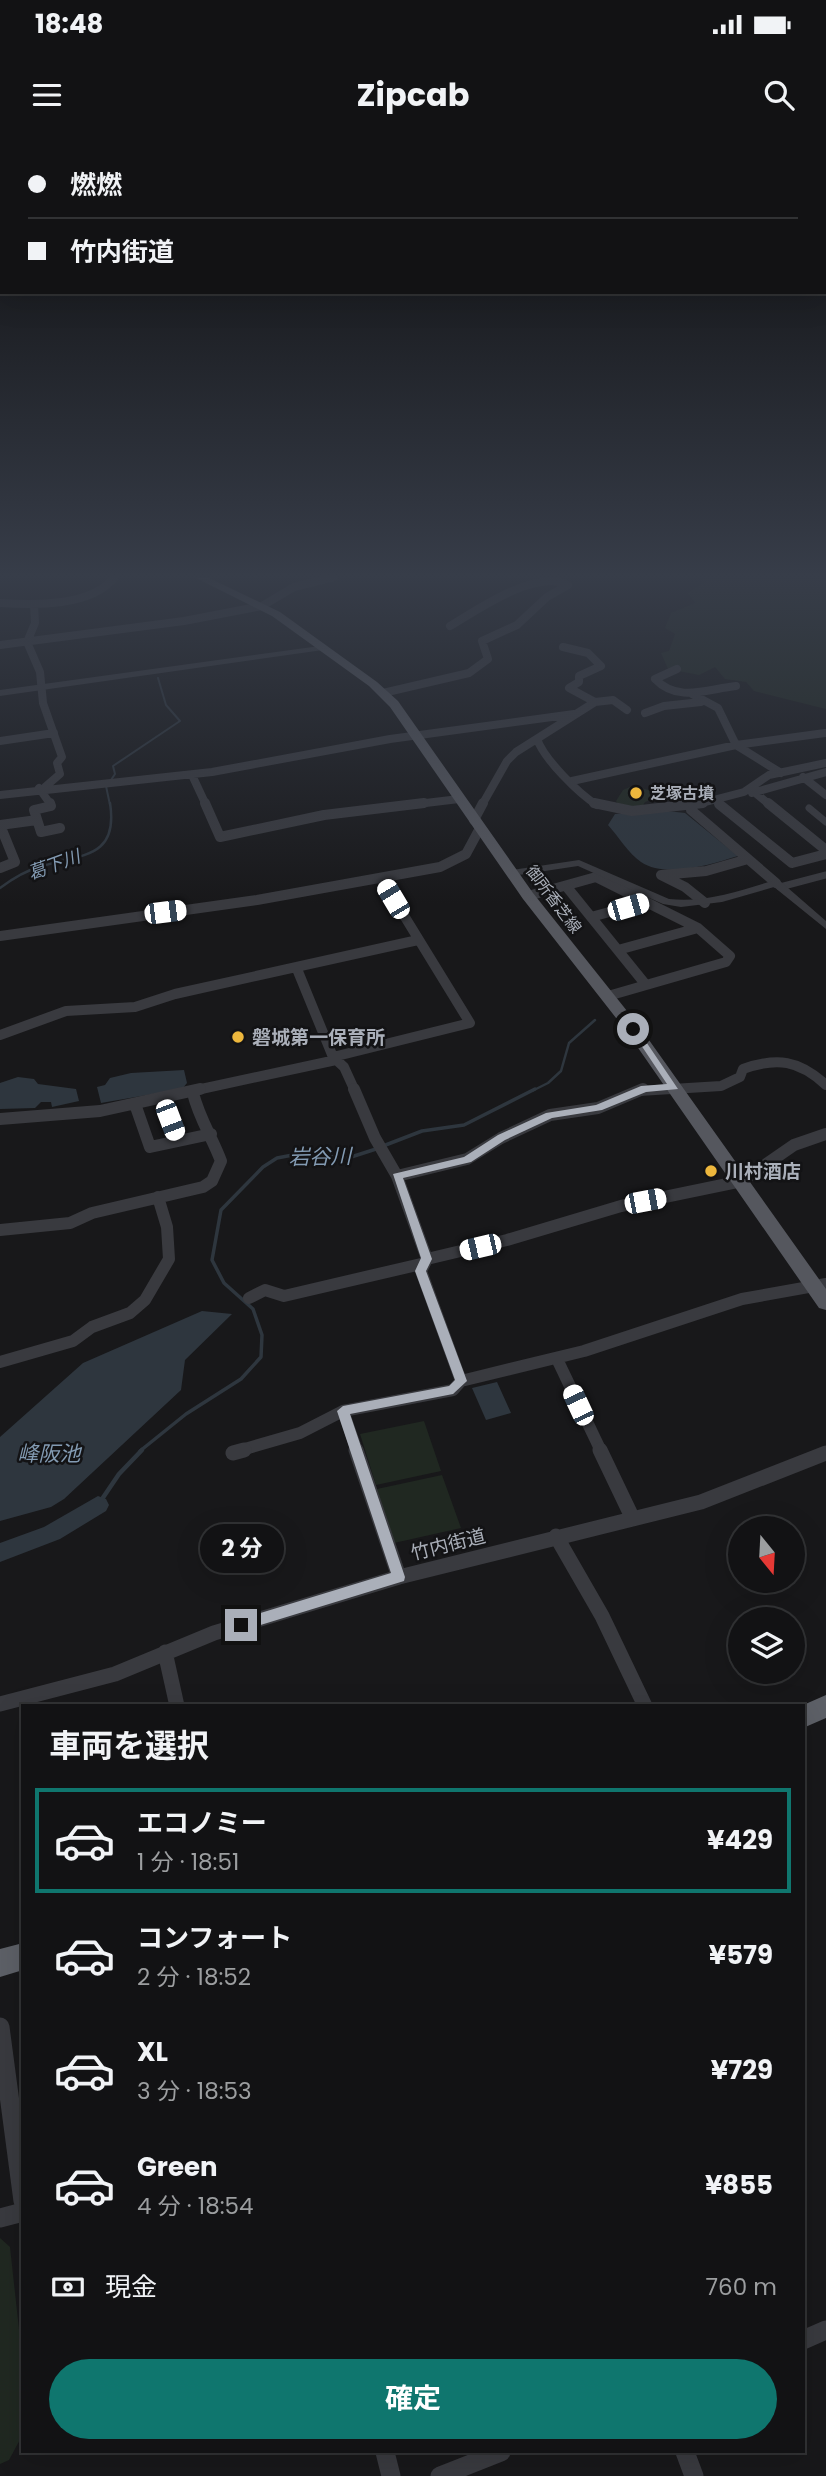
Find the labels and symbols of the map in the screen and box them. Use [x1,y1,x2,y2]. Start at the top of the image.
place label: 芝塚古墳 [650,782,714,805]
marker: 芝塚古墳 [628,785,644,801]
water label: 葛下川 [24,843,85,886]
street label: 御所香芝線 [520,860,587,938]
car [374,876,413,922]
car [605,891,652,923]
car [143,899,188,925]
route start [617,1013,649,1045]
place label: 磐城第一保育所 [252,1024,385,1051]
marker: 磐城第一保育所 [230,1029,246,1045]
car [153,1097,188,1143]
water label: 岩谷川 [288,1141,354,1172]
place label: 川村酒店 [725,1158,801,1185]
marker: 川村酒店 [703,1163,719,1179]
car [623,1187,668,1215]
car [458,1232,503,1262]
car [560,1382,597,1428]
water label: 峰阪池 [18,1439,82,1468]
north arrow [728,1516,805,1592]
street label: 竹内街道 [408,1522,488,1567]
callout: 2 分 [199,1524,283,1572]
route end [225,1609,257,1641]

